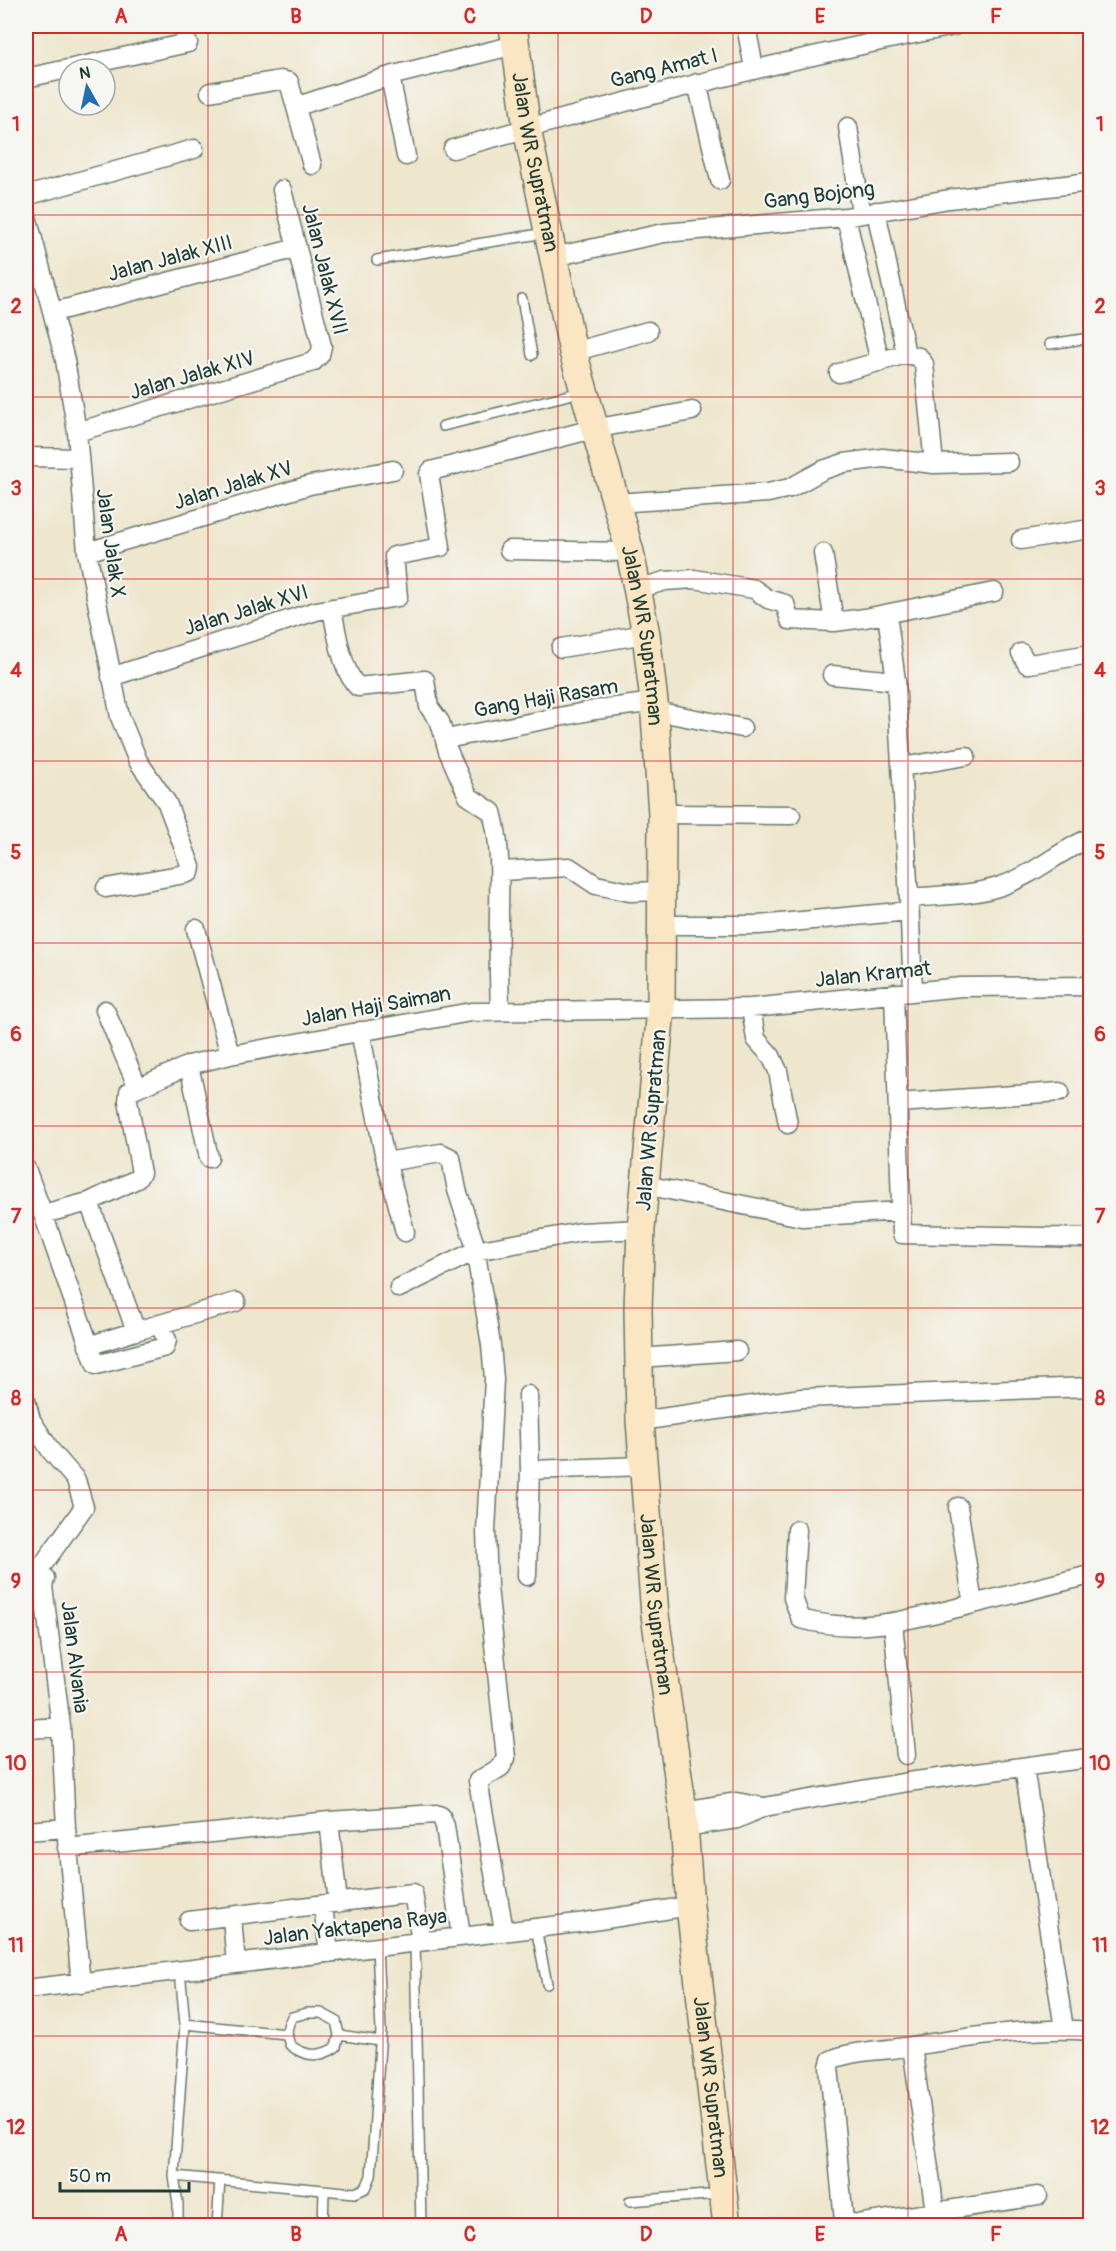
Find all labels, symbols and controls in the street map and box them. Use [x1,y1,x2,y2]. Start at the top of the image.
text: A [115,4,128,29]
text: B [290,4,302,29]
text: C [464,4,476,29]
text: D [640,4,653,29]
text: E [815,4,826,29]
text: F [990,4,1002,29]
street label: Gang Amat I [607,42,721,95]
north arrow [57,57,117,117]
text: N [78,62,92,84]
street label: Jalan WR Supratman [505,71,565,255]
text: 1 [12,112,20,137]
text: 1 [1096,112,1104,137]
street label: Gang Bojong [762,175,876,216]
street label: Jalan Jalak XVII [295,201,354,338]
street label: Jalan Jalak XIII [105,229,235,288]
text: 2 [10,294,22,319]
text: 2 [1094,294,1106,319]
street label: Jalan Jalak XIV [127,345,258,406]
street label: Jalan Jalak XV [170,455,296,516]
text: 3 [10,476,22,501]
text: 3 [1094,476,1106,501]
street label: Jalan Jalak X [89,487,132,600]
street label: Jalan WR Supratman [615,542,669,727]
street label: Jalan Jalak XVI [181,579,312,642]
text: 4 [10,658,22,683]
text: 4 [1094,658,1106,683]
street label: Gang Haji Rasam [472,673,620,724]
text: 5 [11,840,22,865]
text: 5 [1095,840,1106,865]
street label: Jalan Kramat [814,955,933,994]
street label: Jalan Haji Saiman [299,980,453,1033]
text: 6 [10,1022,22,1047]
text: 6 [1094,1022,1106,1047]
street label: Jalan WR Supratman [630,1028,673,1212]
text: 7 [11,1204,22,1229]
text: 7 [1095,1204,1106,1229]
text: 8 [11,1386,21,1411]
text: 8 [1095,1386,1105,1411]
street label: Jalan WR Supratman [633,1513,679,1697]
text: 9 [11,1569,21,1594]
text: 9 [1095,1569,1105,1594]
street label: Jalan Alvania [54,1599,95,1715]
text: 10 [5,1751,27,1776]
text: 10 [1089,1751,1111,1776]
street label: Jalan Yaktapena Raya [261,1903,449,1952]
text: 11 [8,1933,24,1958]
text: 11 [1092,1933,1108,1958]
street label: Jalan WR Supratman [687,1995,734,2179]
text: 12 [7,2115,26,2140]
text: 12 [1091,2115,1110,2140]
scale bar [60,2155,189,2193]
text: 50 m [69,2165,111,2188]
text: A [115,2222,128,2247]
text: B [290,2222,302,2247]
text: C [464,2222,476,2247]
text: D [640,2222,653,2247]
text: E [815,2222,826,2247]
text: F [990,2222,1002,2247]

